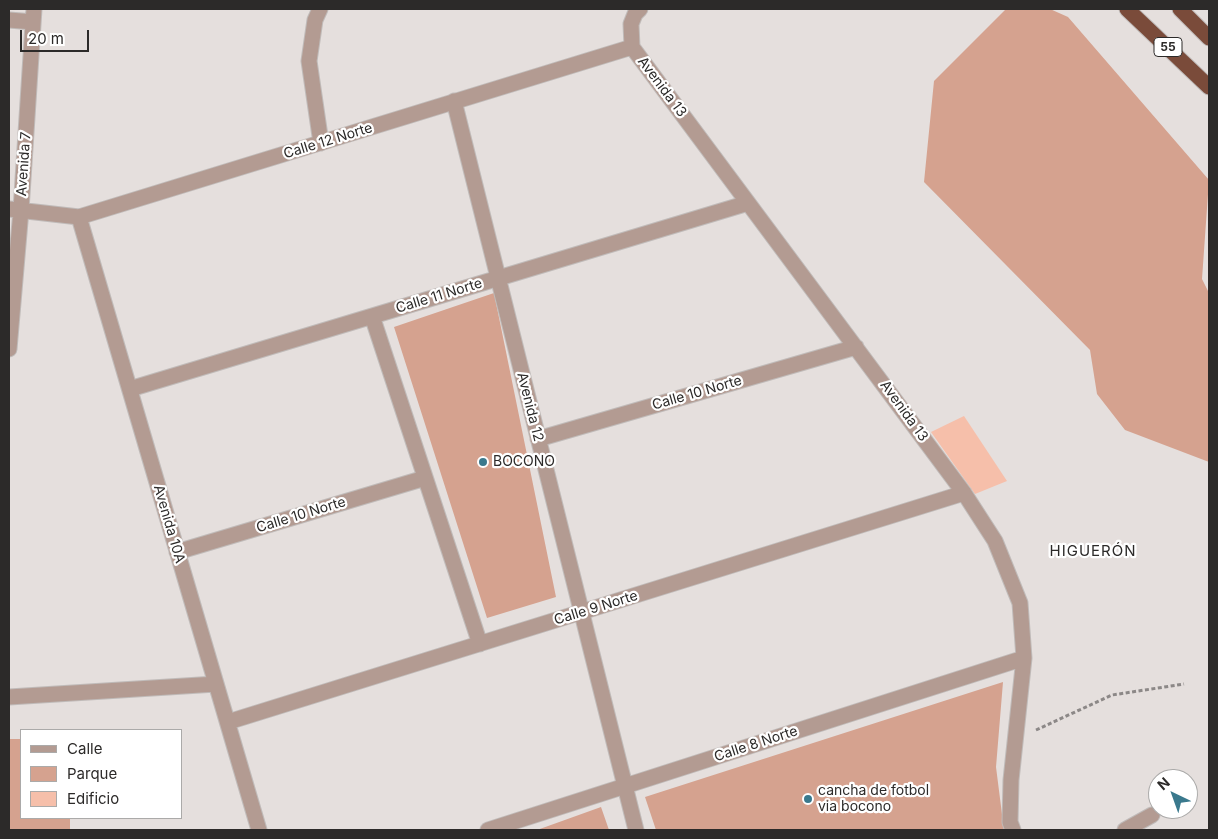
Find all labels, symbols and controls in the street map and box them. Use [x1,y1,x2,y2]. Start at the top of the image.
scale bar [22,20,91,52]
text: 20 m [28,29,64,48]
road number: 55 [1154,38,1182,56]
street label: Avenida 13 [634,54,690,120]
street label: Calle 12 Norte [281,119,375,163]
street label: Avenida 7 [13,131,35,197]
street label: Calle 11 Norte [394,275,484,317]
street label: Avenida 12 [513,371,547,443]
street label: Calle 10 Norte [650,372,744,414]
street label: Avenida 13 [876,377,932,445]
place label: BOCONO [493,454,555,470]
marker: BOCONO [477,456,489,468]
street label: Avenida 10A [150,483,188,565]
street label: Calle 10 Norte [254,493,348,537]
district label: HIGUERÓN [1049,542,1137,560]
street label: Calle 9 Norte [552,587,640,629]
street label: Calle 8 Norte [712,723,800,765]
legend [20,729,182,819]
text: Calle [67,739,102,758]
text: Parque [67,764,117,783]
north arrow [1148,769,1198,819]
text: N [1154,773,1173,793]
place label: cancha de fotbol via bocono [818,783,929,816]
text: Edificio [67,789,119,808]
marker: cancha de fotbol via bocono [802,793,814,805]

